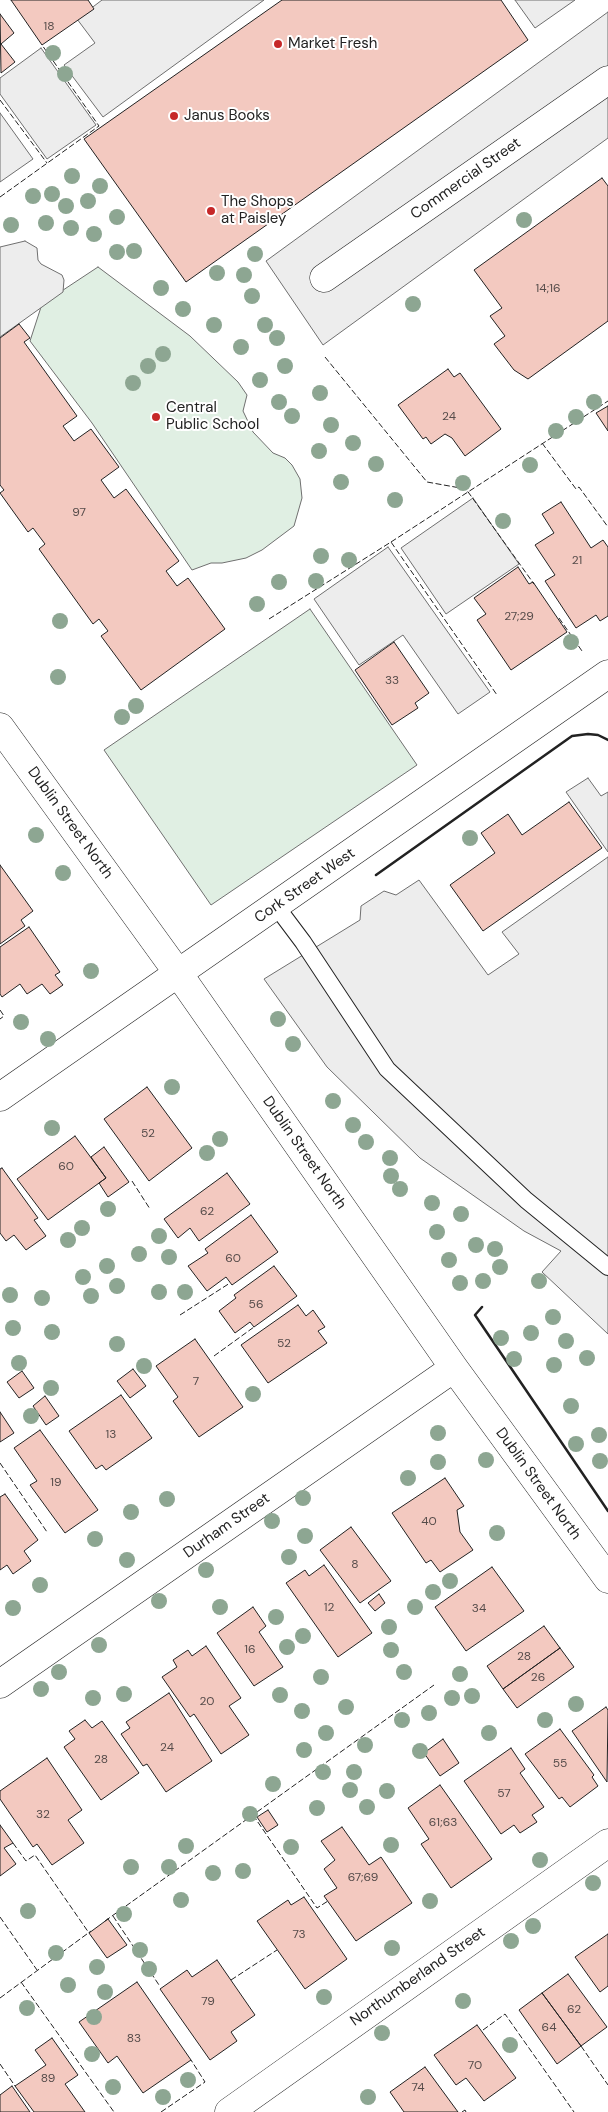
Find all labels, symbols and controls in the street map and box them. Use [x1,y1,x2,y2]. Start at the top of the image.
house number: 18 [43,20,55,34]
place label: Market Fresh [288,35,377,53]
marker: Market Fresh [272,38,284,50]
place label: Janus Books [184,107,270,125]
marker: Janus Books [168,110,180,122]
street label: Commercial Street [407,134,525,224]
place label: The Shops at Paisley [221,193,294,228]
marker: The Shops at Paisley [205,205,217,217]
house number: 14;16 [535,282,561,296]
place label: Central Public School [166,399,259,434]
house number: 24 [442,410,456,424]
marker: Central Public School [150,411,162,423]
house number: 97 [72,506,86,520]
house number: 21 [572,554,582,568]
house number: 27;29 [504,610,534,624]
house number: 33 [385,674,399,688]
street label: Dublin Street North [23,764,117,882]
street label: Cork Street West [251,845,359,927]
street label: Dublin Street North [258,1093,350,1213]
house number: 52 [141,1127,155,1141]
house number: 60 [58,1160,74,1174]
house number: 62 [200,1205,214,1219]
house number: 60 [225,1252,241,1266]
house number: 56 [249,1298,263,1312]
house number: 52 [277,1337,291,1351]
house number: 7 [193,1375,199,1389]
street label: Dublin Street North [491,1425,585,1543]
house number: 13 [106,1428,116,1442]
house number: 19 [50,1476,62,1490]
street label: Durham Street [180,1490,274,1562]
house number: 40 [421,1515,437,1529]
house number: 8 [351,1558,359,1572]
house number: 12 [324,1601,334,1615]
house number: 34 [472,1602,486,1616]
house number: 16 [244,1643,256,1657]
house number: 28 [517,1650,531,1664]
house number: 26 [531,1671,545,1685]
house number: 20 [200,1695,214,1709]
house number: 24 [160,1741,174,1755]
house number: 28 [94,1753,108,1767]
house number: 55 [553,1757,567,1771]
house number: 57 [497,1787,511,1801]
house number: 32 [36,1808,50,1822]
house number: 61;63 [429,1816,457,1830]
house number: 67;69 [348,1871,378,1885]
street label: Northumberland Street [347,1924,489,2030]
house number: 73 [292,1928,306,1942]
house number: 79 [201,1995,215,2009]
house number: 62 [567,2003,581,2017]
house number: 64 [542,2021,556,2035]
house number: 83 [127,2032,141,2046]
house number: 70 [468,2059,482,2073]
house number: 89 [41,2072,55,2086]
house number: 74 [412,2081,424,2095]

